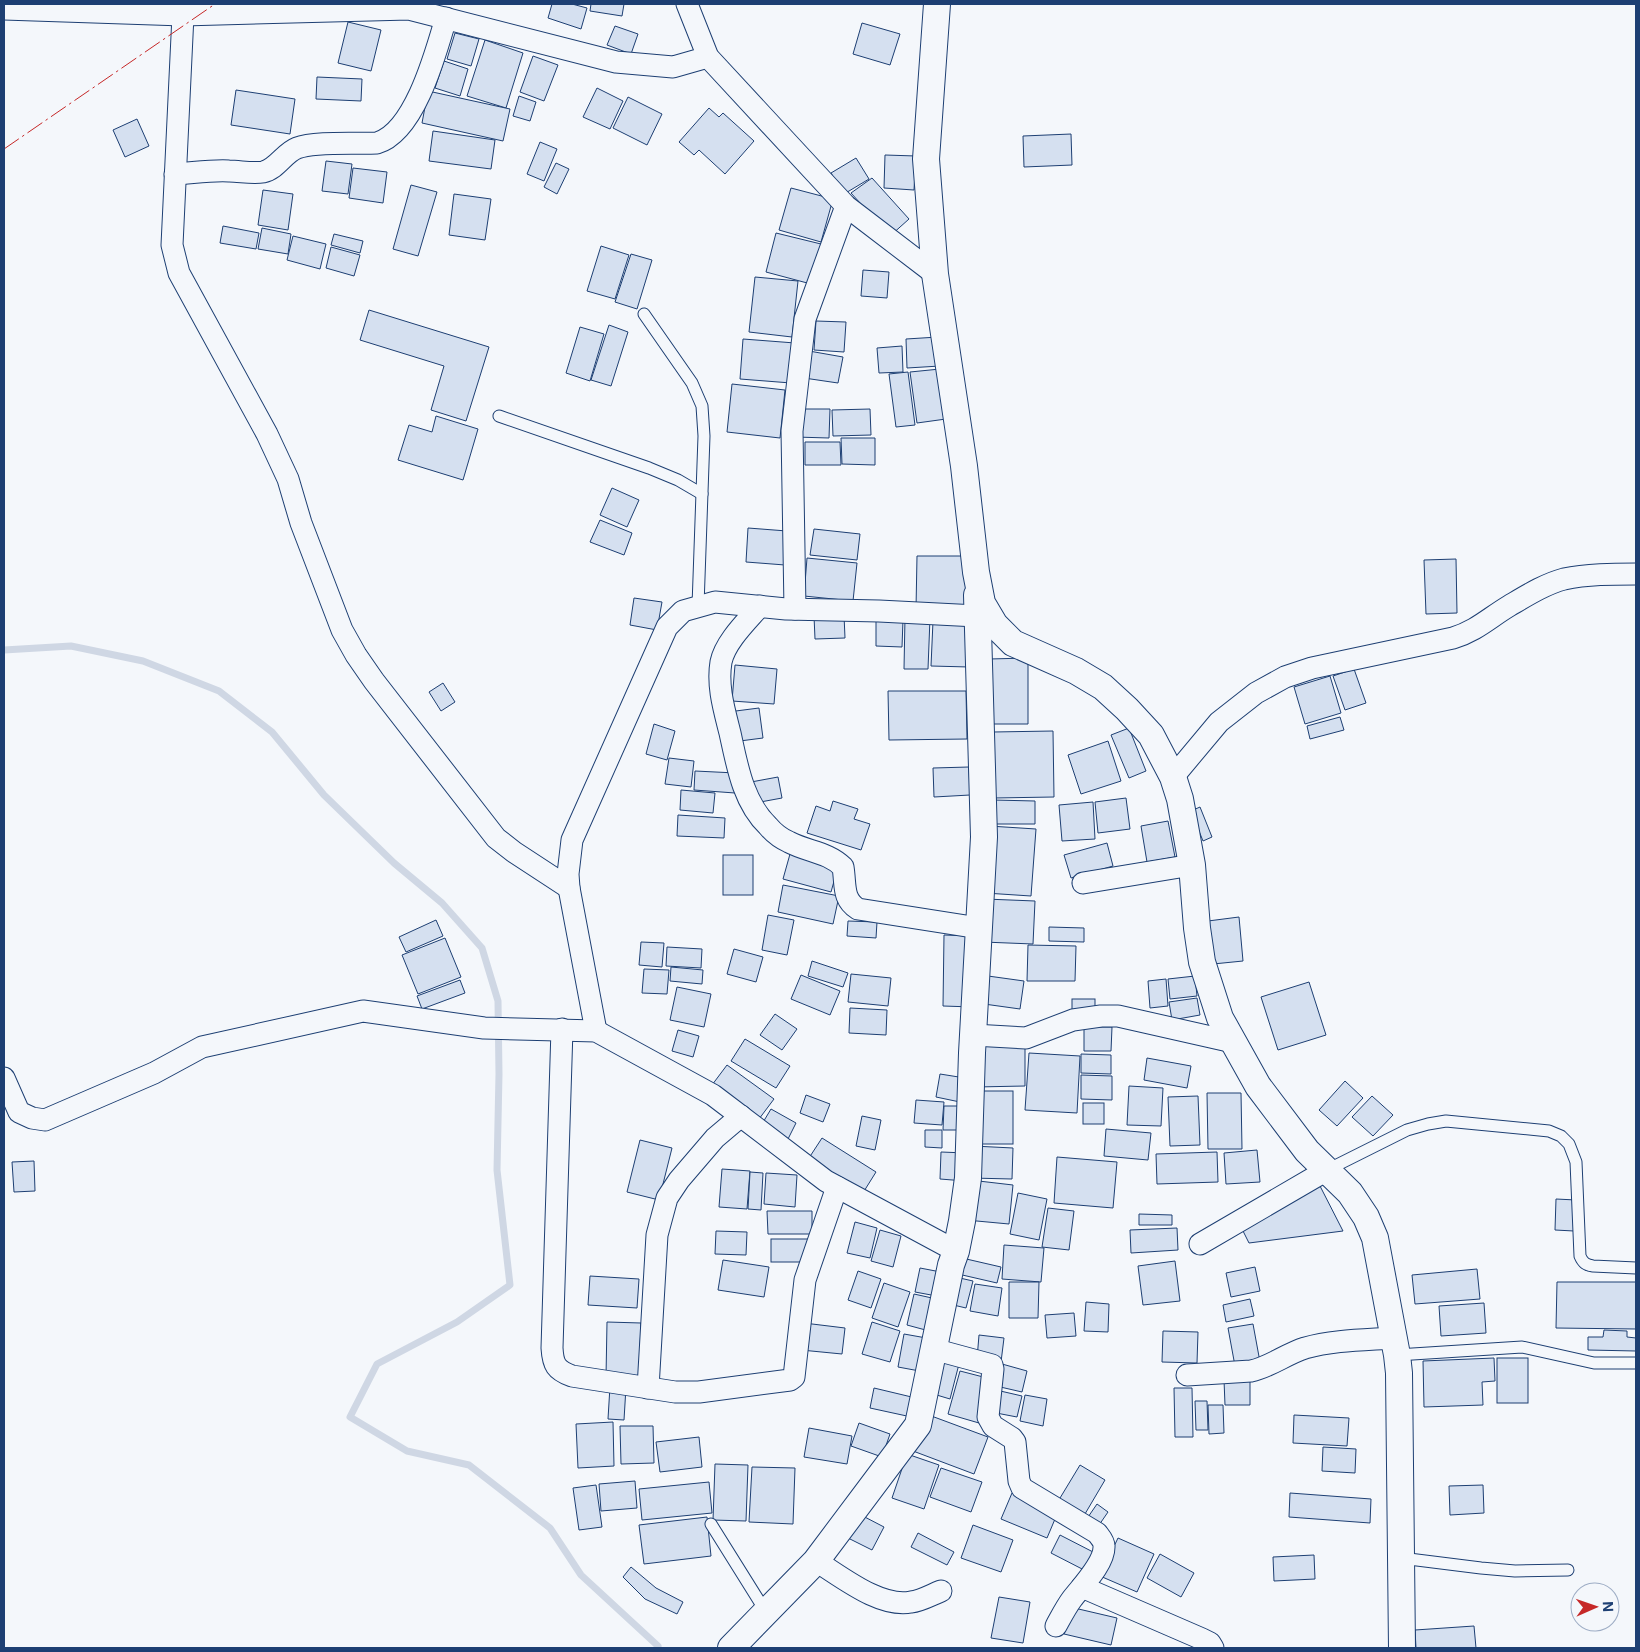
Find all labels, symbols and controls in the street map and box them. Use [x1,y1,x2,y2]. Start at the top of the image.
north arrow [1570,1582,1620,1632]
text: N [1600,1601,1617,1612]

